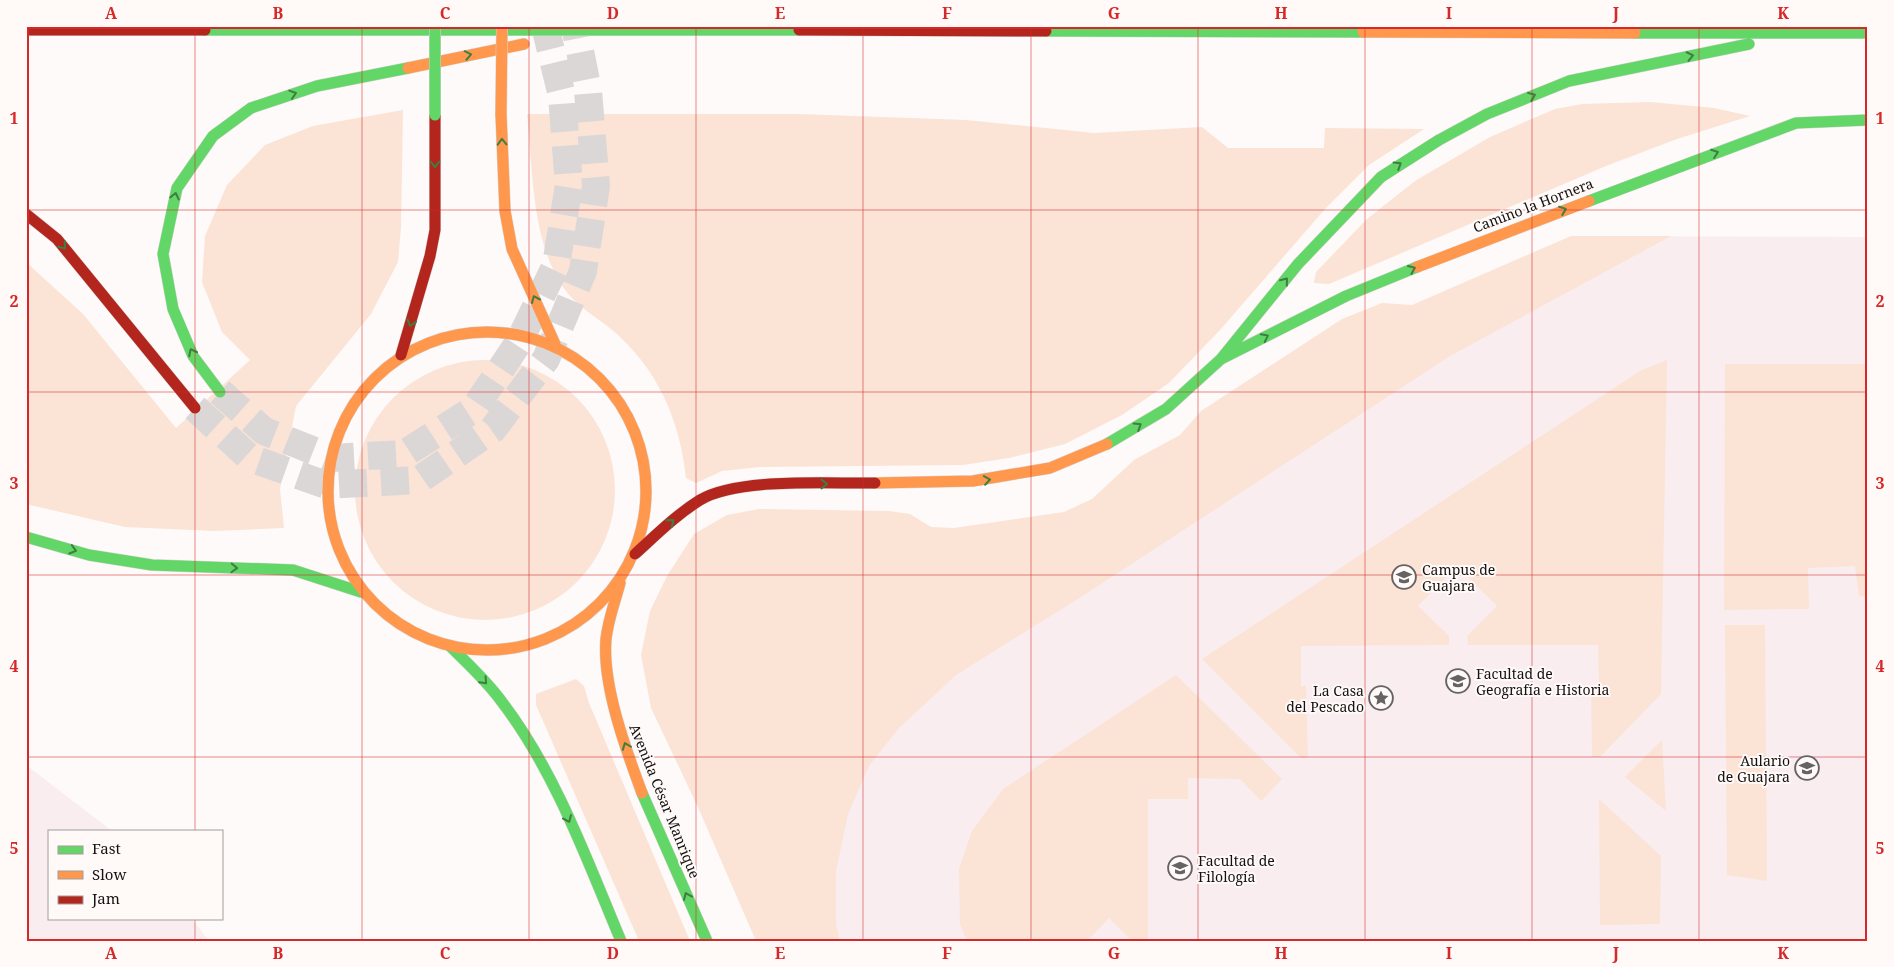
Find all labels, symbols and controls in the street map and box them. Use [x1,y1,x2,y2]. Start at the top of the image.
text: A [105,2,118,24]
text: B [273,2,284,24]
text: C [440,2,451,24]
text: D [607,2,619,24]
text: E [775,2,785,24]
text: F [942,2,952,24]
text: G [1108,2,1120,24]
text: H [1274,2,1288,24]
text: I [1446,2,1452,24]
text: J [1612,2,1620,24]
text: K [1777,2,1789,24]
one-way arrow [464,51,473,61]
one-way arrow [1685,52,1694,62]
one-way arrow [288,90,296,100]
one-way arrow [1528,91,1536,101]
text: 1 [9,107,19,129]
text: 1 [1875,107,1885,129]
one-way arrow [497,138,507,146]
one-way arrow [1710,149,1719,159]
one-way arrow [430,160,440,168]
one-way arrow [1393,162,1402,172]
street label: Camino la Hornera [1470,173,1596,237]
one-way arrow [169,191,180,200]
one-way arrow [1558,206,1567,216]
one-way arrow [57,240,66,249]
one-way arrow [1407,264,1416,275]
one-way arrow [1279,277,1288,286]
text: 2 [9,290,19,312]
text: 2 [1875,290,1885,312]
one-way arrow [530,295,541,304]
one-way arrow [406,318,416,326]
one-way arrow [1259,333,1268,343]
one-way arrow [188,348,198,357]
one-way arrow [1133,423,1142,432]
text: 3 [9,472,19,494]
text: 3 [1875,472,1885,494]
one-way arrow [982,475,991,485]
one-way arrow [821,479,829,490]
one-way arrow [666,518,675,527]
one-way arrow [69,544,78,555]
place label: Campus de Guajara [1422,560,1495,595]
one-way arrow [230,563,238,573]
school or university icon: Campus de Guajara [1391,564,1417,590]
text: 4 [9,655,19,677]
text: 4 [1875,655,1885,677]
place label: Facultad de Geografía e Historia [1476,664,1610,699]
school or university icon: Facultad de Geografía e Historia [1445,668,1471,694]
one-way arrow [478,675,487,684]
place label: La Casa del Pescado [1286,681,1364,716]
place icon: La Casa del Pescado [1368,685,1394,711]
street label: Avenida César Manrique [625,721,705,881]
one-way arrow [622,742,632,751]
place label: Aulario de Guajara [1717,751,1790,786]
school or university icon: Aulario de Guajara [1794,755,1820,781]
one-way arrow [562,814,573,823]
legend [48,830,222,920]
text: 5 [9,837,19,859]
text: 5 [1875,837,1885,859]
text: Fast [92,838,121,858]
place label: Facultad de Filología [1198,851,1275,886]
school or university icon: Facultad de Filología [1167,855,1193,881]
text: Slow [92,864,126,884]
text: Jam [91,888,120,908]
one-way arrow [683,892,694,901]
text: A [105,942,118,964]
text: B [273,942,284,964]
text: C [440,942,451,964]
text: D [607,942,619,964]
text: E [775,942,785,964]
text: F [942,942,952,964]
text: G [1108,942,1120,964]
text: H [1274,942,1288,964]
text: I [1446,942,1452,964]
text: J [1612,942,1620,964]
text: K [1777,942,1789,964]

